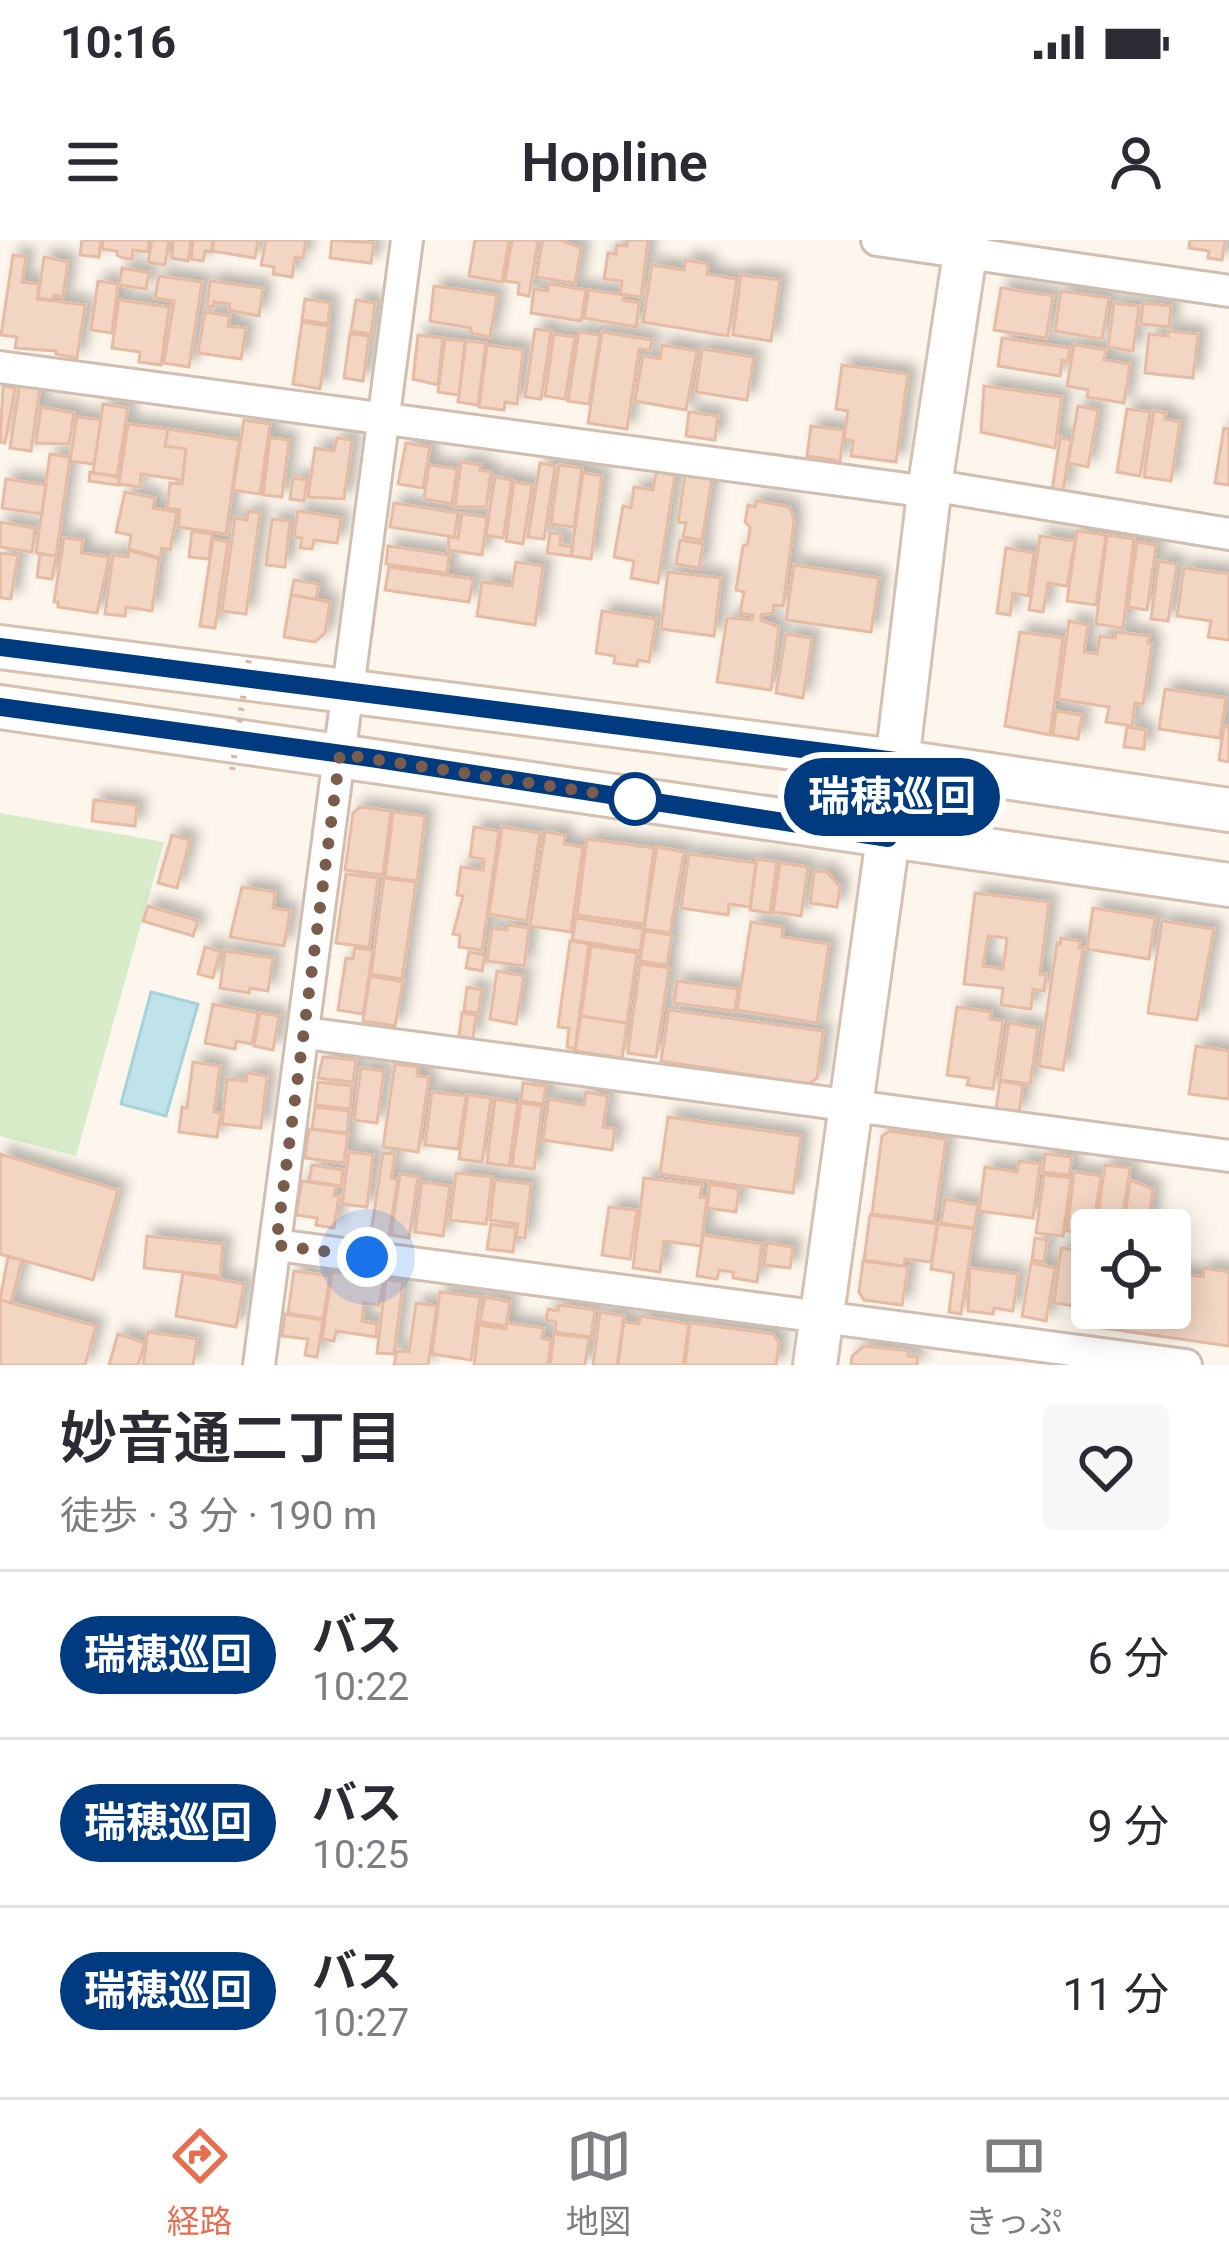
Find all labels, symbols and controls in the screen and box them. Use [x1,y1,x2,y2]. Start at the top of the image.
text: 10:16 [60,16,176,69]
icon: menu [60,129,126,195]
icon: person [1103,129,1169,195]
text: Hopline [521,131,708,194]
line badge: 瑞穂巡回 [808,758,976,836]
text: 瑞穂巡回 [808,772,976,821]
unlabelled marker [610,774,660,824]
map controls [1071,1209,1191,1329]
button: locate [1071,1209,1191,1329]
your location [337,1227,397,1287]
button: heart [1043,1404,1169,1530]
text: 妙音通二丁目 [60,1405,402,1472]
text: 徒歩 · 3 分 · 190 m [60,1493,377,1539]
text: バス [312,1609,402,1662]
text: 瑞穂巡回 [84,1630,252,1679]
text: 6 分 [1088,1632,1169,1685]
text: 10:22 [312,1664,409,1710]
text: バス [312,1777,402,1830]
text: 瑞穂巡回 [84,1798,252,1847]
text: 9 分 [1088,1800,1169,1853]
text: 10:25 [312,1832,409,1878]
text: バス [312,1945,402,1998]
text: 瑞穂巡回 [84,1966,252,2015]
text: 11 分 [1062,1968,1169,2021]
text: 10:27 [312,2000,409,2046]
tab: 経路 [167,2123,233,2243]
tab: 地図 [566,2123,632,2243]
tab: きっぷ [965,2123,1062,2243]

